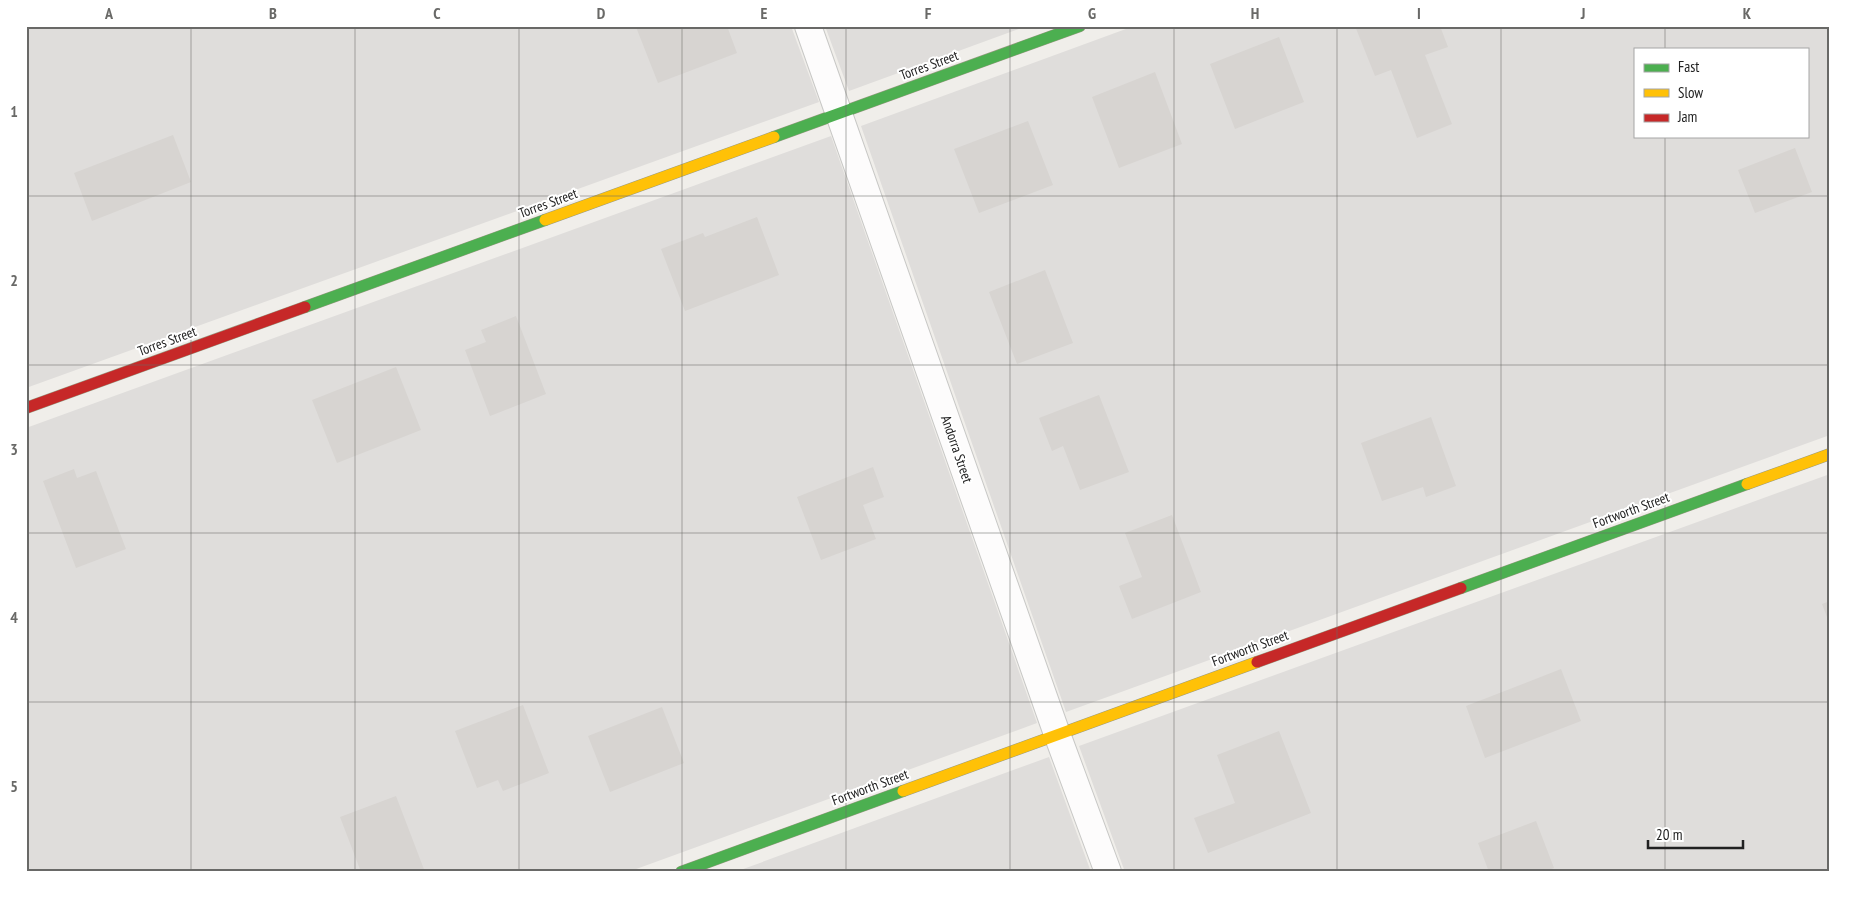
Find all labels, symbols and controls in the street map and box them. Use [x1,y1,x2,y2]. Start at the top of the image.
text: A [104,3,114,23]
text: B [269,3,277,23]
text: C [433,3,441,23]
text: D [597,3,606,23]
text: E [761,3,768,23]
text: F [925,3,932,23]
text: G [1088,3,1096,23]
text: H [1251,3,1259,23]
text: I [1417,3,1421,23]
text: J [1580,3,1585,23]
text: K [1743,3,1752,23]
street label: Torres Street [897,46,961,84]
legend [1634,48,1808,138]
text: Fast [1678,57,1699,76]
text: Slow [1678,83,1703,102]
text: 1 [10,101,18,121]
text: Jam [1677,107,1697,126]
street label: Torres Street [516,184,580,222]
text: 2 [10,270,18,290]
street label: Torres Street [135,322,199,360]
street label: Andorra Street [937,413,977,485]
text: 3 [10,439,18,459]
street label: Fortworth Street [1590,488,1672,532]
text: 4 [10,607,18,627]
street label: Fortworth Street [1209,626,1291,670]
street label: Fortworth Street [829,765,911,809]
text: 5 [10,776,18,796]
scale bar [1648,818,1744,850]
text: 20 m [1656,825,1682,844]

